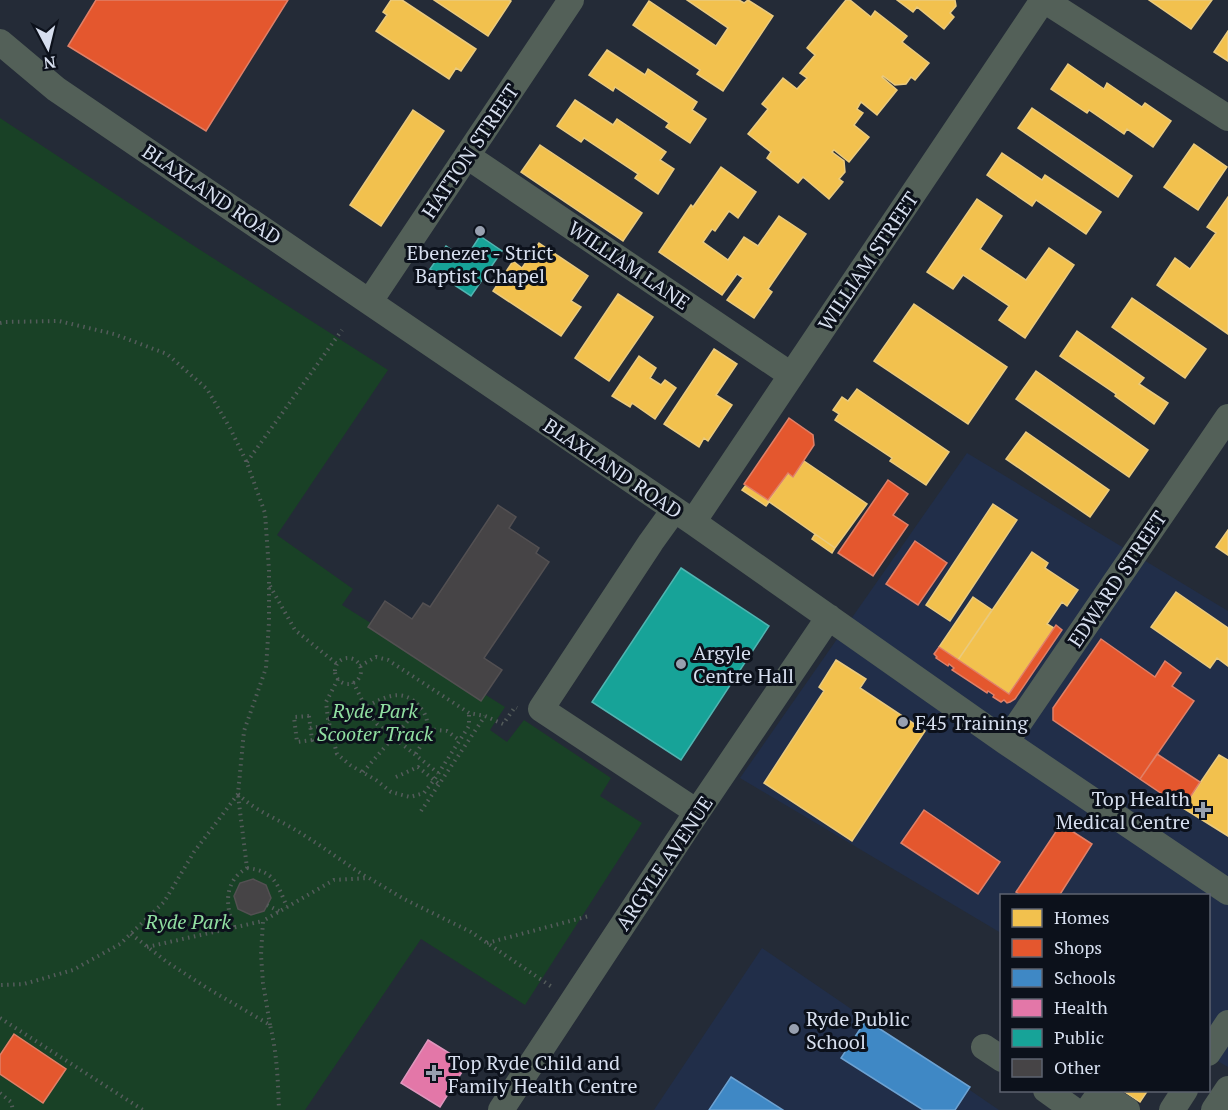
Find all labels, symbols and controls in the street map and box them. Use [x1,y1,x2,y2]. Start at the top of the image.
north arrow [18,18,78,78]
text: N [42,51,57,75]
street label: HATTON STREET [415,79,525,223]
street label: BLAXLAND ROAD [137,138,287,250]
street label: WILLIAM STREET [811,186,925,336]
street label: WILLIAM LANE [563,214,695,316]
marker: Ebenezer - Strict Baptist Chapel [473,224,487,238]
place label: Ebenezer - Strict Baptist Chapel [407,239,554,289]
street label: BLAXLAND ROAD [538,412,688,524]
street label: EDWARD STREET [1061,506,1173,652]
place label: Argyle Centre Hall [693,639,794,689]
marker: Argyle Centre Hall [674,657,688,671]
park label: Ryde Park Scooter Track [317,697,434,747]
place label: F45 Training [915,709,1028,736]
marker: F45 Training [896,715,910,729]
place label: Top Health Medical Centre [1056,785,1190,835]
street label: ARGYLE AVENUE [609,791,719,935]
marker: Top Health Medical Centre [1194,801,1212,819]
legend [1000,894,1210,1092]
text: Homes [1054,905,1109,929]
park label: Ryde Park [144,908,231,935]
text: Shops [1054,935,1102,959]
text: Schools [1054,965,1116,989]
text: Health [1054,995,1108,1019]
place label: Ryde Public School [806,1005,910,1055]
marker: Ryde Public School [787,1022,801,1036]
text: Public [1054,1025,1104,1049]
place label: Top Ryde Child and Family Health Centre [448,1049,638,1099]
text: Other [1054,1055,1101,1079]
marker: Top Ryde Child and Family Health Centre [425,1064,443,1082]

